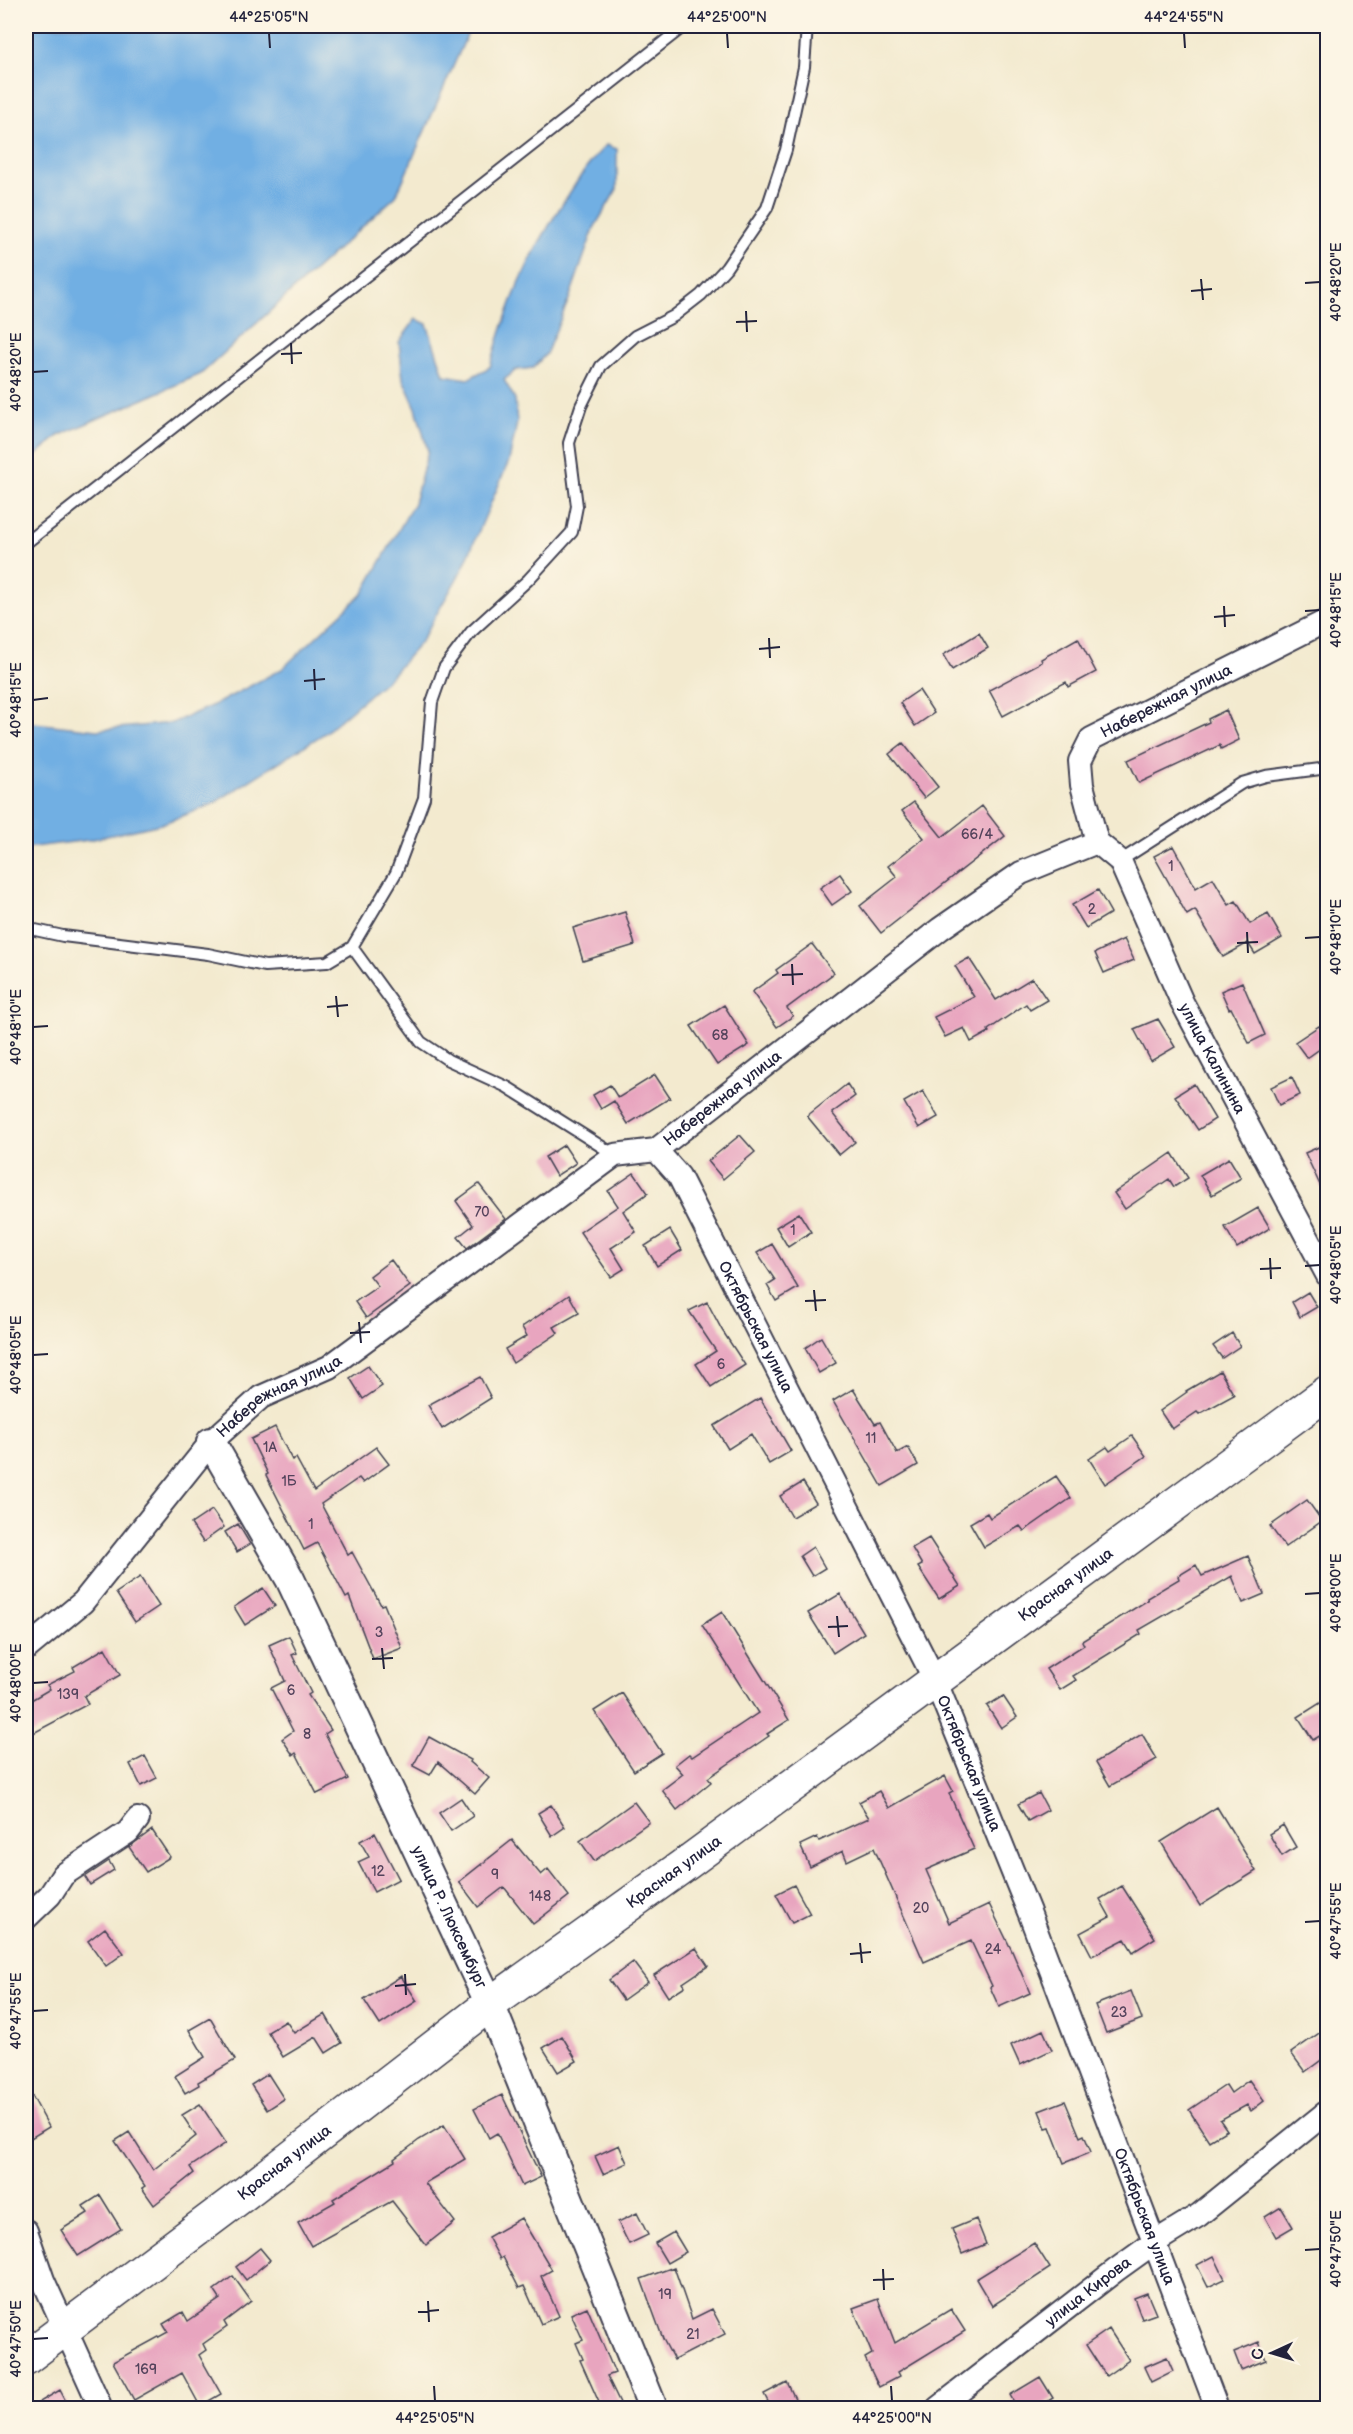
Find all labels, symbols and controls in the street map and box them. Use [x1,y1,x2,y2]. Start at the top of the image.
text: 44°25'05"N [229,8,309,27]
text: 44°25'00"N [687,8,767,27]
text: 44°24'55"N [1144,8,1224,27]
text: 40°48'20"E [1327,242,1346,322]
text: 40°48'20"E [7,332,26,412]
text: 40°48'15"E [1327,572,1346,648]
street label: Набережная улица [1098,660,1236,742]
text: 40°48'15"E [7,662,26,738]
house number: 66/4 [961,826,993,843]
house number: 1 [1168,858,1174,875]
text: 40°48'10"E [1327,899,1346,975]
house number: 2 [1088,901,1097,918]
text: 40°48'10"E [7,989,26,1065]
street label: улица Калинина [1175,1000,1250,1118]
house number: 68 [712,1027,728,1044]
street label: Набережная улица [660,1046,786,1150]
house number: 70 [474,1204,490,1221]
house number: 1 [790,1222,796,1239]
text: 40°48'05"E [1327,1225,1346,1305]
street label: Октябрьская улица [714,1258,797,1396]
text: 40°48'05"E [7,1315,26,1395]
street label: Набережная улица [213,1351,346,1442]
house number: 6 [717,1356,726,1373]
house number: 11 [866,1430,876,1447]
house number: 1А [263,1439,277,1456]
house number: 1Б [281,1473,297,1490]
house number: 1 [308,1516,314,1533]
street label: Красная улица [1015,1543,1117,1626]
text: 40°48'00"E [1327,1553,1346,1633]
house number: 3 [375,1624,383,1641]
text: 40°48'00"E [7,1643,26,1723]
house number: 6 [287,1682,296,1699]
house number: 139 [57,1686,79,1703]
street label: Октябрьская улица [933,1693,1005,1835]
house number: 8 [303,1726,311,1743]
street label: Красная улица [623,1831,726,1913]
street label: улица Р. Люксембург [408,1843,491,1992]
house number: 12 [371,1863,386,1880]
house number: 9 [491,1866,499,1883]
text: 40°47'55"E [1327,1882,1346,1960]
house number: 148 [529,1888,551,1905]
house number: 20 [913,1900,929,1917]
house number: 24 [985,1941,1002,1958]
text: 40°47'55"E [7,1972,26,2050]
house number: 23 [1111,2004,1127,2021]
street label: Красная улица [234,2120,335,2205]
street label: Октябрьская улица [1110,2145,1179,2288]
text: 40°47'50"E [1327,2210,1346,2288]
street label: улица Кирова [1042,2252,1135,2331]
house number: 19 [658,2286,672,2303]
text: 40°47'50"E [7,2300,26,2378]
north arrow [1242,2323,1302,2383]
house number: 21 [686,2326,700,2343]
text: С [1249,2348,1268,2360]
house number: 169 [135,2361,157,2378]
text: 44°25'05"N [395,2409,475,2428]
text: 44°25'00"N [852,2409,932,2428]

